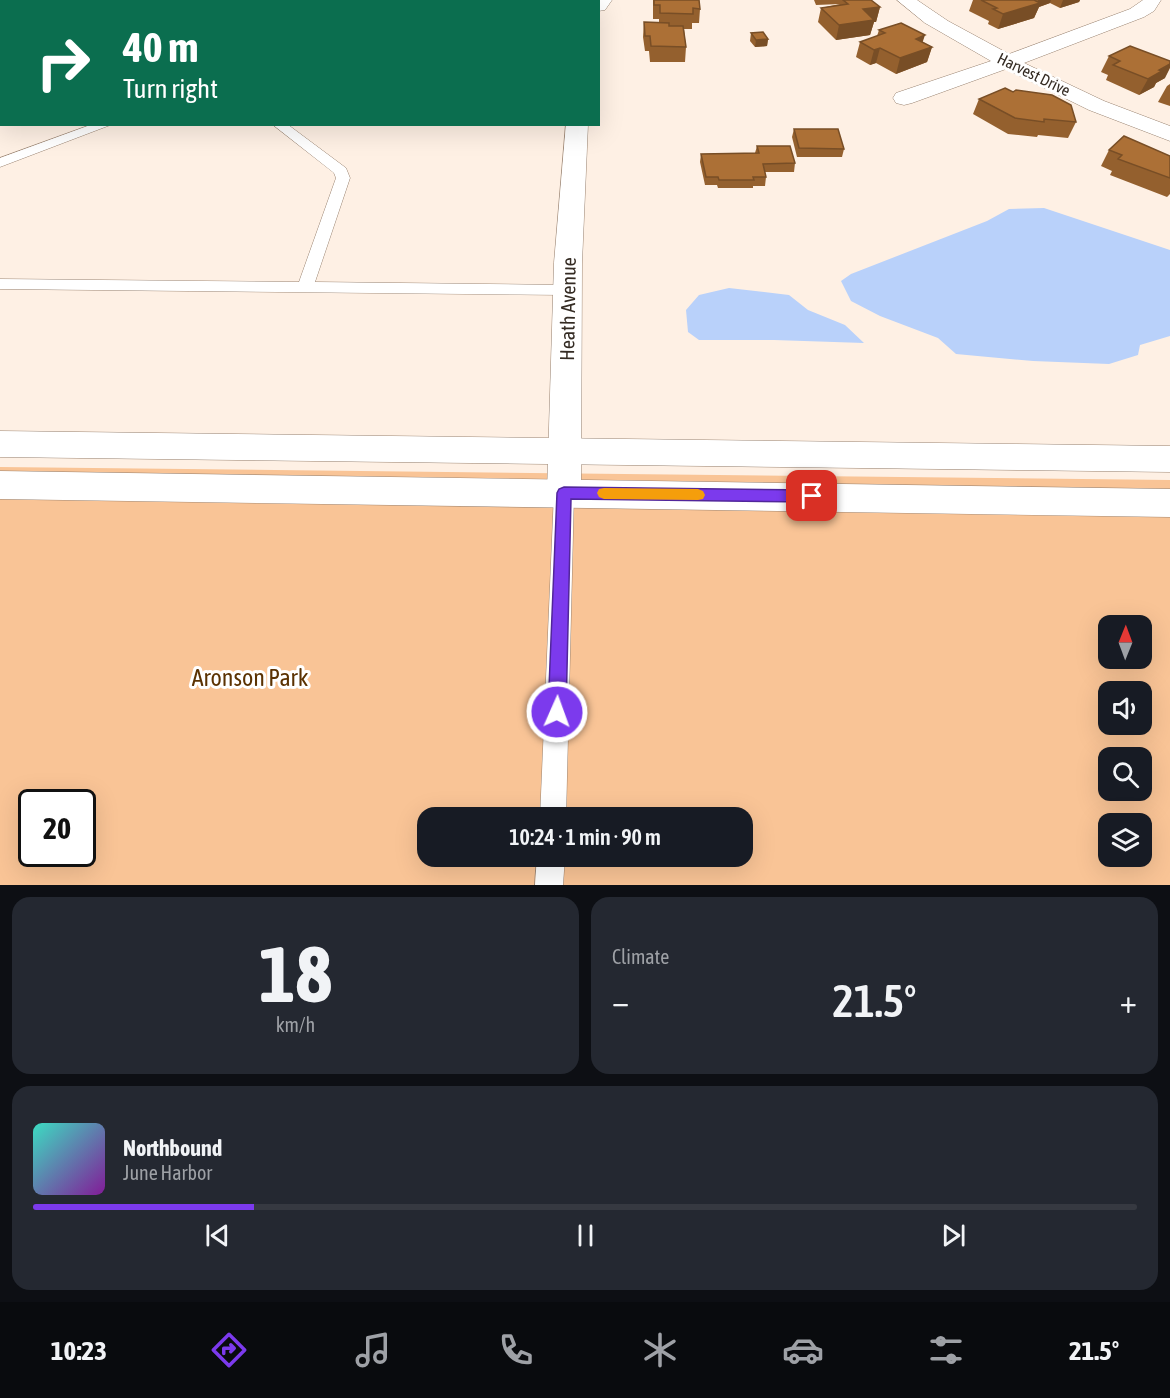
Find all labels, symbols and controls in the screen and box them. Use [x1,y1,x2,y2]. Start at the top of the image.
text: 40 m [123,23,198,71]
icon: right [24,24,102,102]
street label: Harvest Drive [995,49,1073,99]
text: Turn right [123,73,218,104]
street label: Heath Avenue [555,257,580,361]
pin [786,470,837,521]
icon: arrive [795,479,828,512]
north arrow [1098,615,1152,669]
map controls [1098,615,1152,867]
park label: Aronson Park [192,664,309,691]
position arrow [525,680,589,744]
button: sound [1098,681,1152,735]
button: search [1098,747,1152,801]
speed limit sign: 20 [18,789,96,867]
button: layers [1098,813,1152,867]
text: 10:24 · 1 min · 90 m [509,824,661,850]
text: 18 [259,929,332,1019]
text: Climate [612,945,669,968]
text: 21.5° [833,975,916,1027]
text: − [612,982,629,1020]
text: + [1120,982,1137,1020]
text: km/h [276,1013,315,1036]
text: Northbound [123,1135,222,1161]
text: June Harbor [123,1161,212,1184]
icon: previous [201,1219,234,1252]
icon: pause [569,1219,602,1252]
icon: next [937,1219,970,1252]
icon: directions [208,1329,250,1371]
icon: music [352,1329,394,1371]
icon: phone [495,1329,537,1371]
icon: climate [639,1329,681,1371]
icon: car [782,1329,824,1371]
icon: filters [925,1329,967,1371]
text: 10:23 [51,1335,107,1366]
text: 21.5° [1069,1335,1119,1366]

